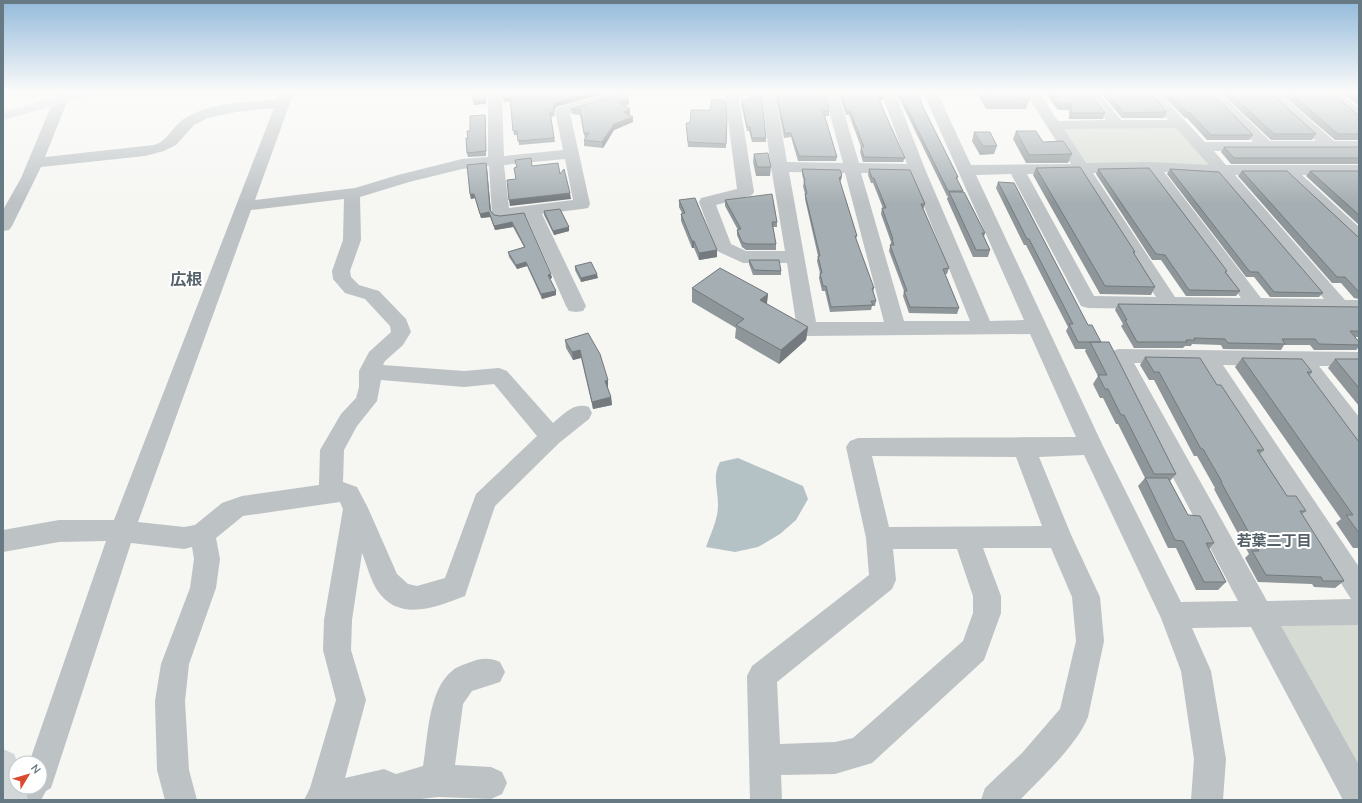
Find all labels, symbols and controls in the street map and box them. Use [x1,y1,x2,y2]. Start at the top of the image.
district label: 広根 [170,269,202,289]
district label: 若葉二丁目 [1236,531,1312,550]
north arrow [8,755,48,795]
text: N [28,761,44,776]

